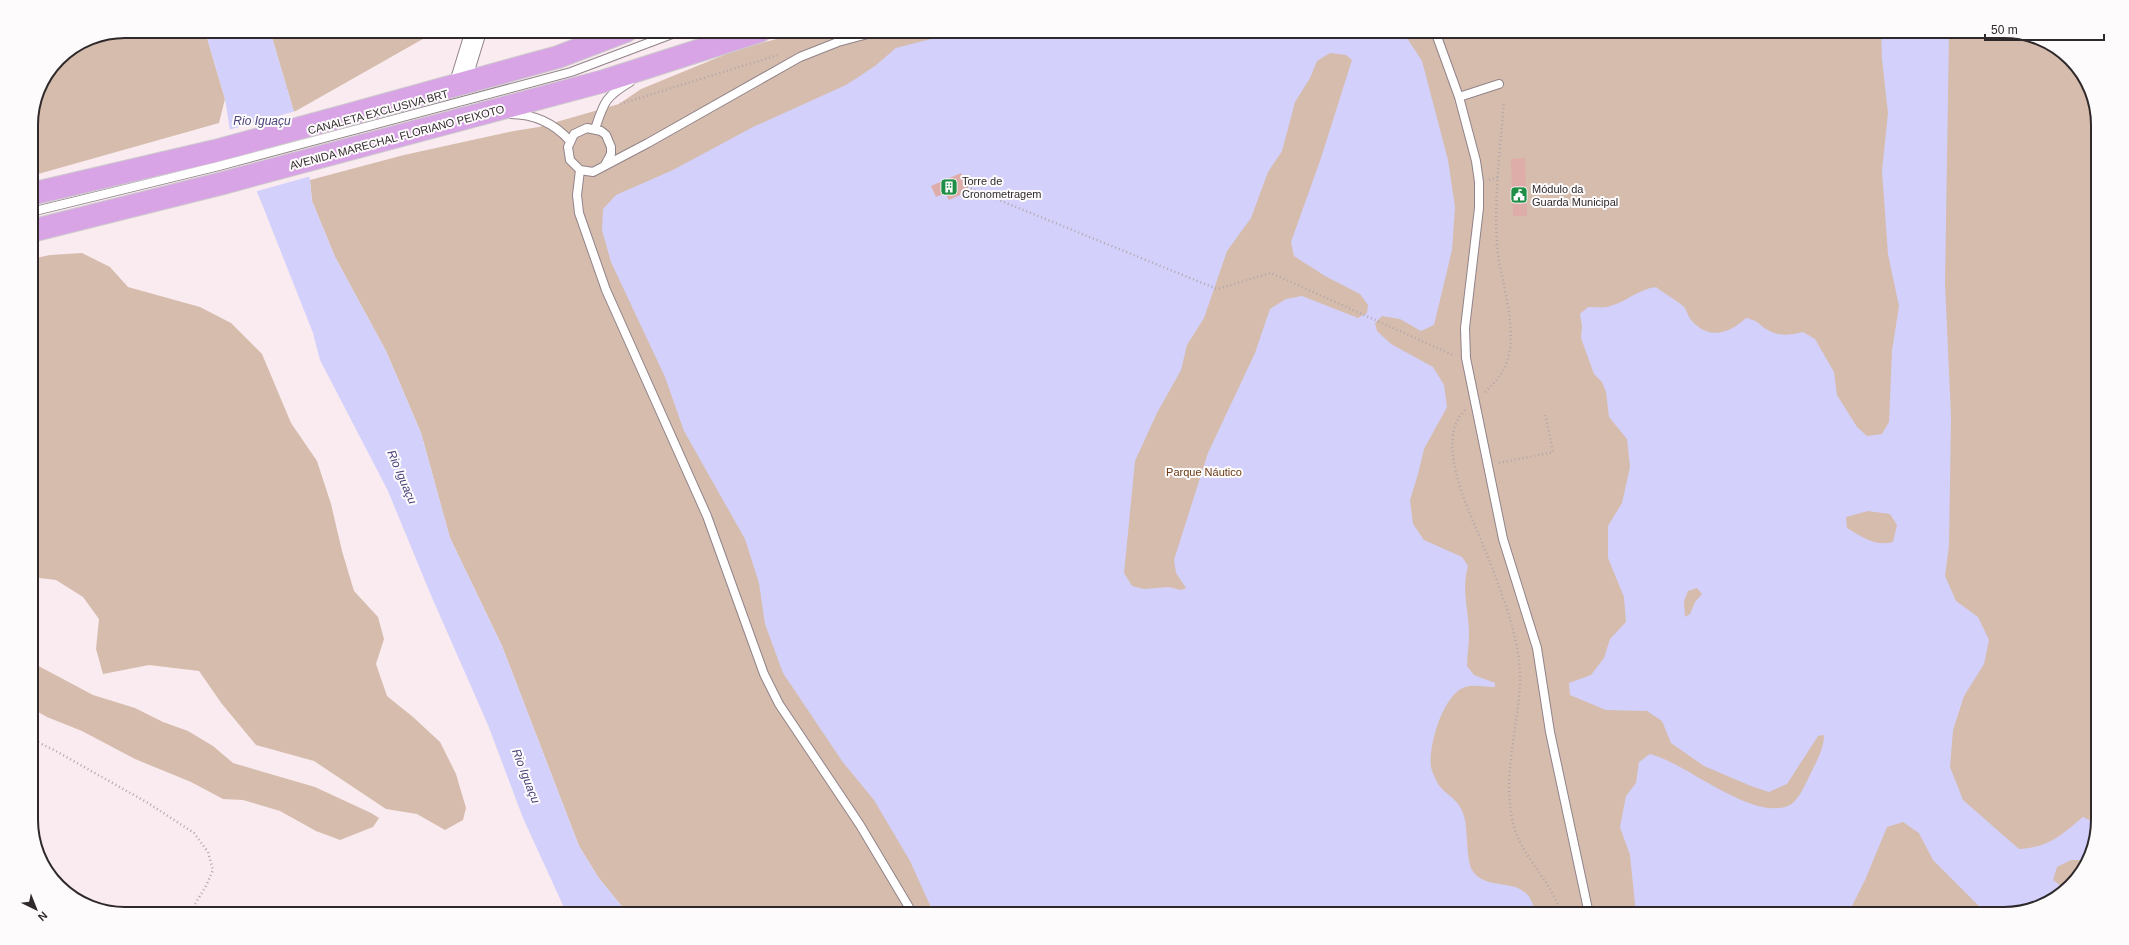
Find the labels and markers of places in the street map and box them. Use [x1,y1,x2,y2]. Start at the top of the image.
place label: Torre de Cronometragem [962,175,1041,200]
building icon: Torre de Cronometragem [939,177,959,197]
place label: Módulo da Guarda Municipal [1532,183,1618,208]
public building icon: Módulo da Guarda Municipal [1509,185,1529,205]

